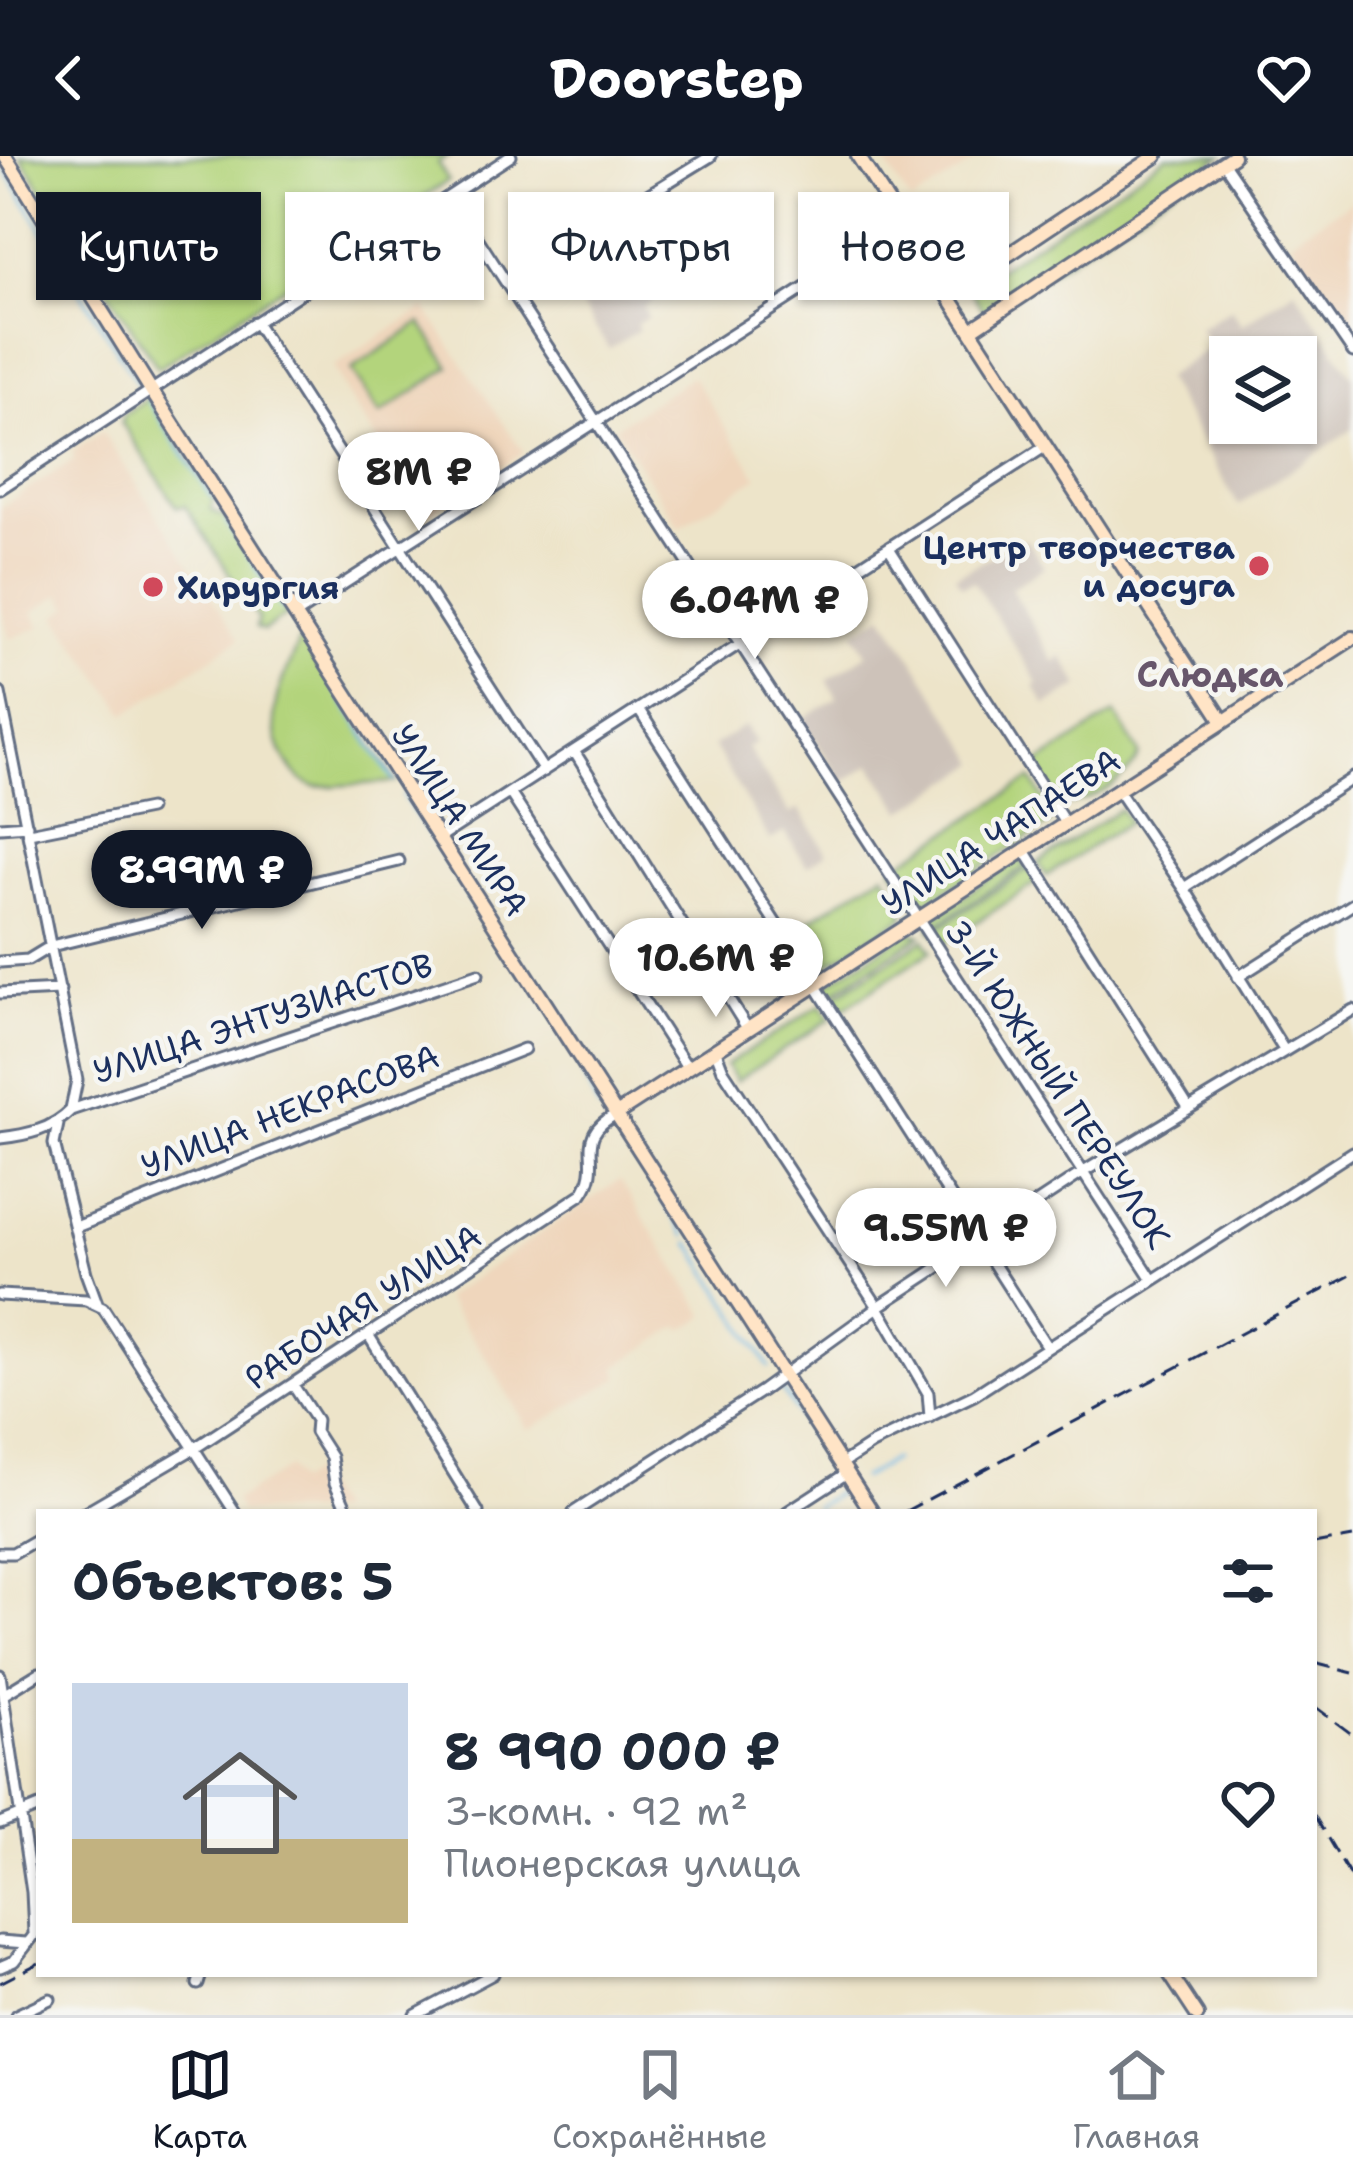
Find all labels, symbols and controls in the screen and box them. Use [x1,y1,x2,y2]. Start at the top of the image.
text: Doorstep [549,42,804,114]
icon: back [36,45,102,111]
icon: heart [1251,45,1317,111]
chip: Купить [36,192,261,300]
chip: Снять [285,192,484,300]
chip: Фильтры [508,192,774,300]
chip: Новое [798,192,1009,300]
map controls [1209,336,1317,444]
button: layers [1209,336,1317,444]
pin: 8M ₽ [348,432,490,534]
text: 8M ₽ [365,445,473,497]
place label: Центр творчества и досуга [922,525,1235,608]
marker: Центр творчества и досуга [1246,553,1272,579]
pin: 6.04M ₽ [644,560,866,662]
place label: Хирургия [177,565,339,610]
text: 6.04M ₽ [669,573,841,625]
marker: Хирургия [140,574,166,600]
district label: Слюдка [1136,650,1284,699]
street label: УЛИЦА МИРА [381,715,539,925]
street label: УЛИЦА ЧАПАЕВА [873,738,1129,926]
pin: 8.99M ₽ [91,830,313,932]
text: 8.99M ₽ [118,843,286,895]
street label: 3-Й ЮЖНЫЙ ПЕРЕУЛОК [935,911,1181,1257]
pin: 10.6M ₽ [605,918,827,1020]
text: 10.6M ₽ [636,931,796,983]
street label: УЛИЦА ЭНТУЗИАСТОВ [87,942,439,1094]
street label: УЛИЦА НЕКРАСОВА [134,1033,446,1189]
pin: 9.55M ₽ [835,1188,1057,1290]
text: 9.55M ₽ [862,1201,1030,1253]
street label: РАБОЧАЯ УЛИЦА [236,1214,490,1400]
text: Объектов: 5 [72,1547,394,1615]
icon: filters [1215,1548,1281,1614]
text: 8 990 000 ₽ [444,1717,781,1785]
icon: home [168,1731,312,1875]
icon: heart [1215,1770,1281,1836]
text: 3-комн. · 92 m² [444,1785,748,1837]
text: Пионерская улица [444,1837,801,1889]
tab: Карта [153,2042,247,2159]
tab: Сохранённые [552,2042,768,2159]
tab: Главная [1073,2042,1201,2159]

